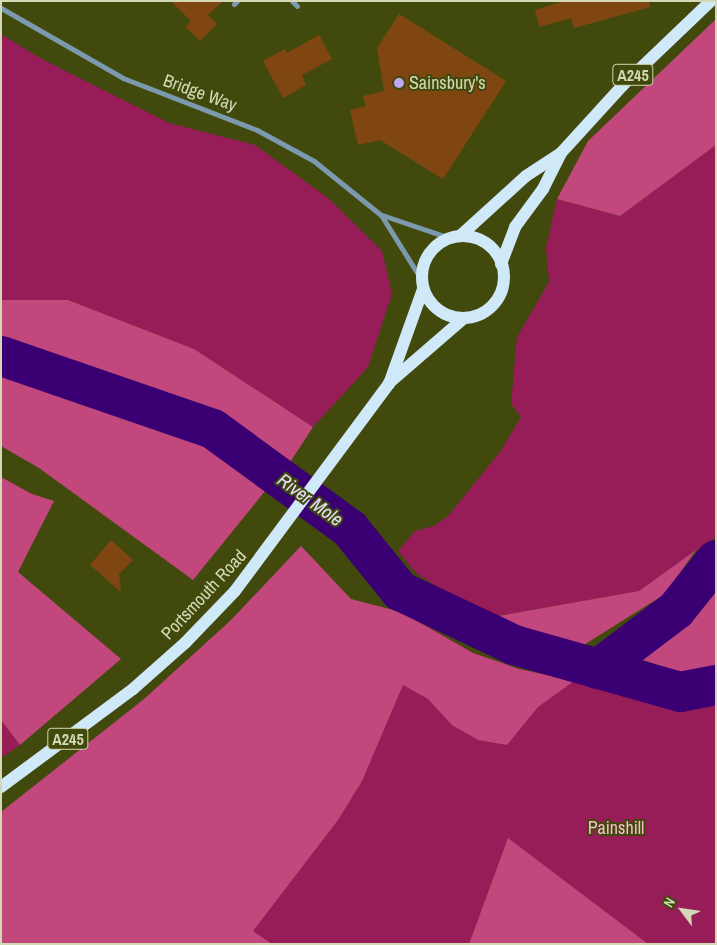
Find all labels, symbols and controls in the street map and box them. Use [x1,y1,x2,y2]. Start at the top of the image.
road number: A245 [612,62,654,88]
street label: Bridge Way [160,70,240,116]
place label: Sainsbury's [409,72,486,94]
marker: Sainsbury's [393,77,405,89]
water label: River Mole [273,469,347,531]
street label: Portsmouth Road [157,546,251,644]
road number: A245 [47,726,89,752]
park label: Painshill [588,817,644,839]
north arrow [657,885,707,935]
text: N [659,894,679,910]

